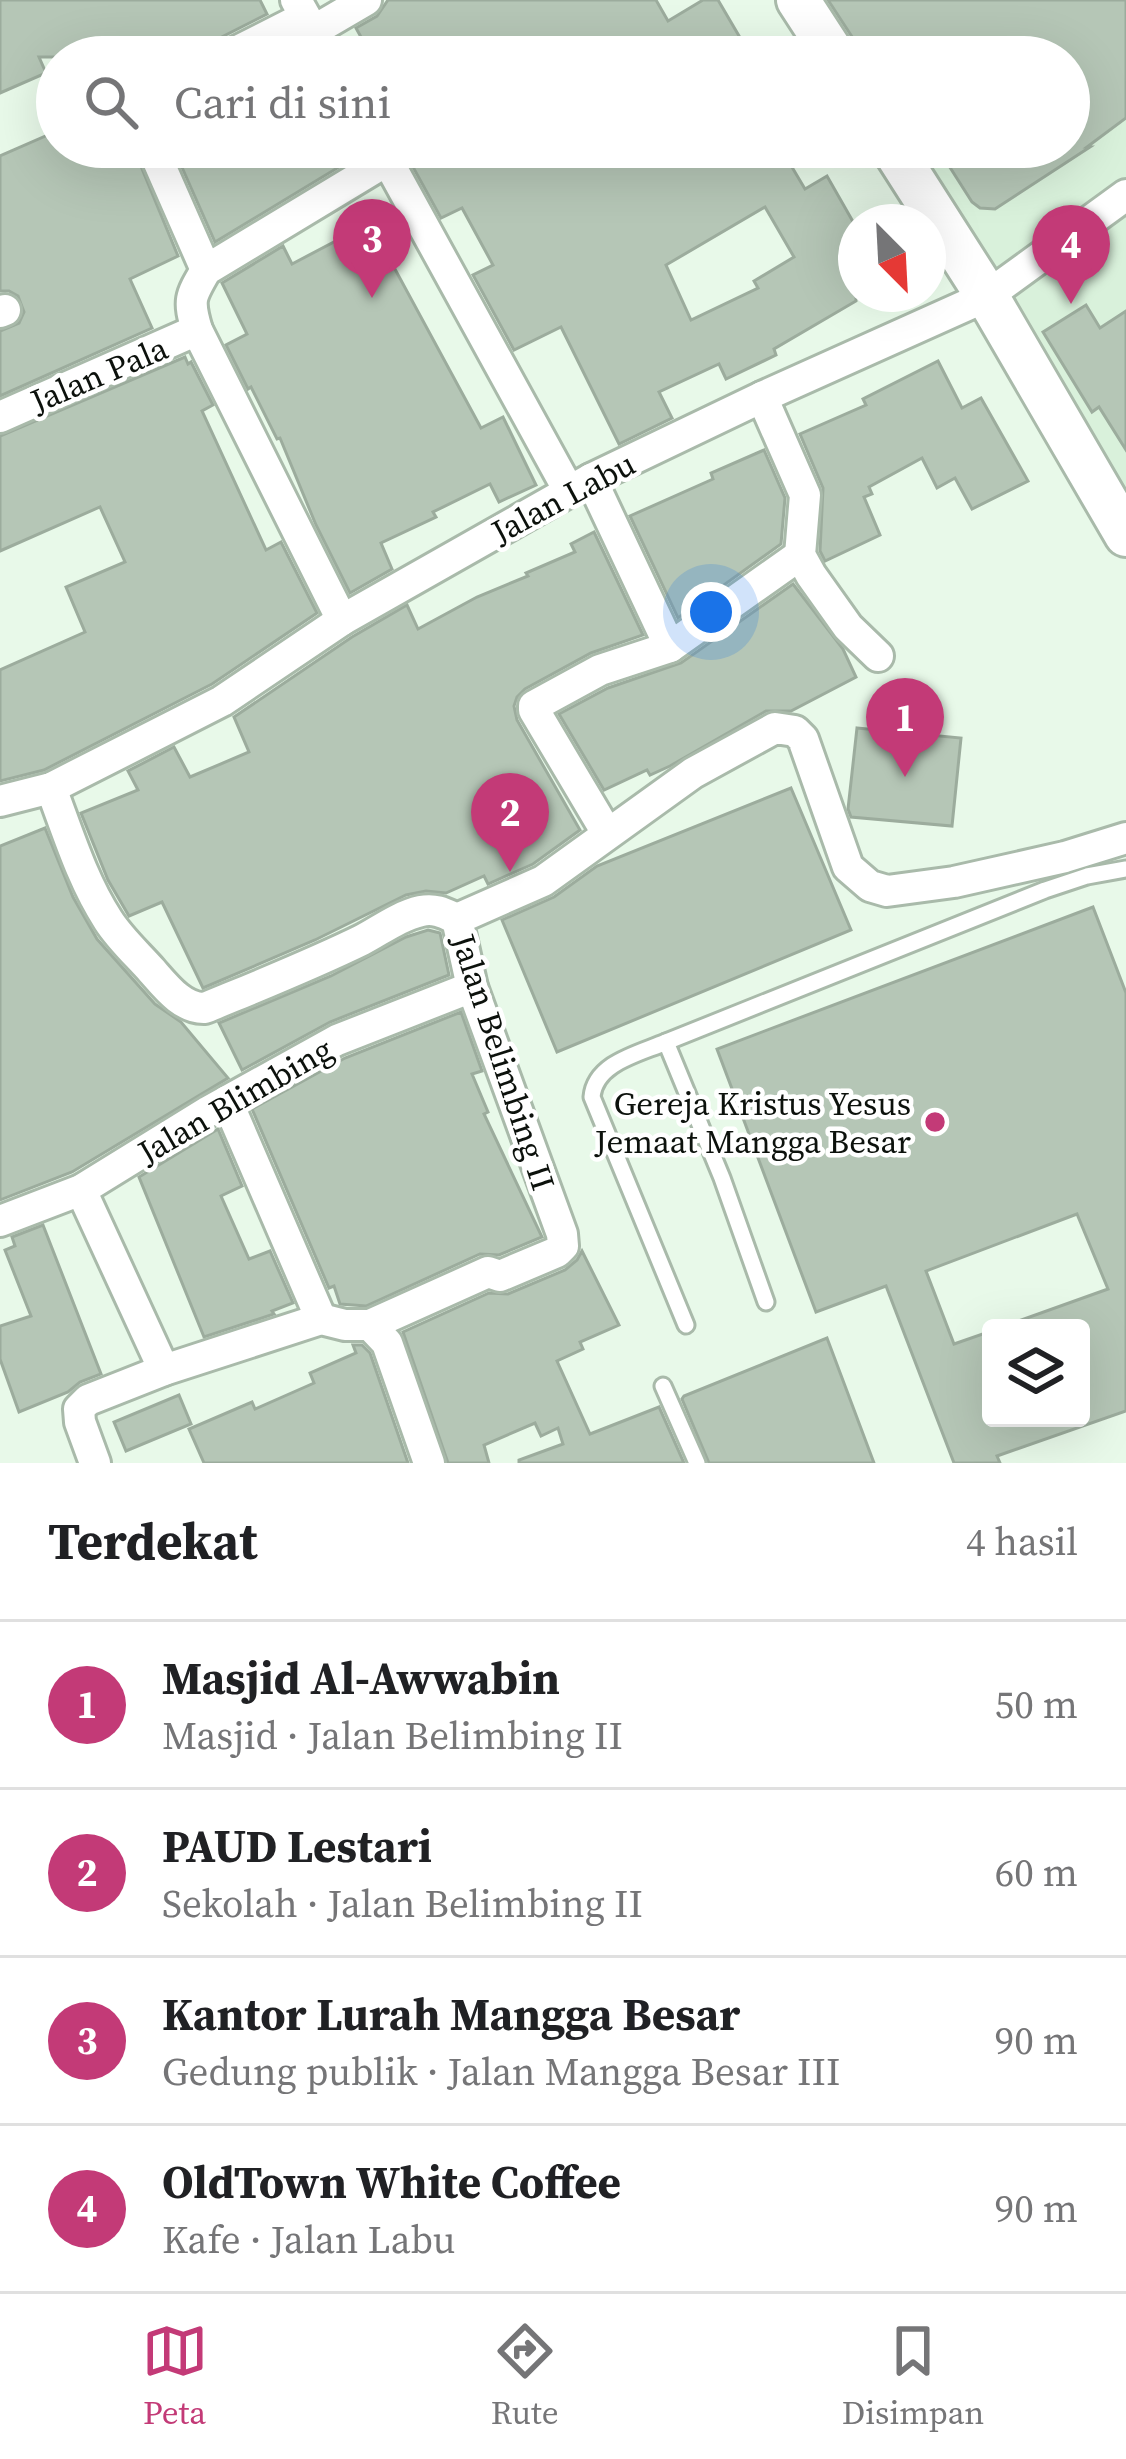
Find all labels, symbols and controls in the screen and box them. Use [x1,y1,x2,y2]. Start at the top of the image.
search box [36,36,1090,168]
icon: search [78,69,144,135]
text: Cari di sini [174,71,391,133]
pin: 3 [333,199,411,298]
north arrow [838,204,946,312]
pin: 4 [1032,205,1110,304]
street label: Jalan Pala [23,325,175,424]
street label: Jalan Labu [483,441,643,555]
your location [681,582,741,642]
pin: 1 [866,678,944,777]
pin: 2 [471,773,549,872]
street label: Jalan Belimbing II [441,927,566,1196]
street label: Jalan Blimbing [129,1026,341,1175]
place label: Gereja Kristus Yesus Jemaat Mangga Besar [594,1081,911,1164]
marker: Gereja Kristus Yesus Jemaat Mangga Besar [922,1109,948,1135]
map controls [982,1319,1090,1427]
button: layers [982,1319,1090,1427]
text: Terdekat [48,1506,257,1576]
text: 4 hasil [966,1515,1078,1568]
text: Masjid Al-Awwabin [162,1647,560,1709]
text: 1 [76,1678,98,1731]
text: 50 m [995,1678,1078,1731]
text: Masjid · Jalan Belimbing II [162,1709,623,1762]
text: PAUD Lestari [162,1815,432,1877]
text: 2 [76,1846,98,1899]
text: 60 m [995,1846,1078,1899]
text: Sekolah · Jalan Belimbing II [162,1877,643,1930]
text: Kantor Lurah Mangga Besar [162,1983,740,2045]
text: 3 [76,2014,98,2067]
text: 90 m [995,2014,1078,2067]
text: Gedung publik · Jalan Mangga Besar III [162,2045,840,2098]
text: OldTown White Coffee [162,2151,621,2213]
text: 4 [76,2182,98,2235]
text: 90 m [995,2182,1078,2235]
text: Kafe · Jalan Labu [162,2213,455,2266]
tab: Peta [142,2318,208,2435]
tab: Rute [491,2318,559,2435]
tab: Disimpan [842,2318,984,2435]

